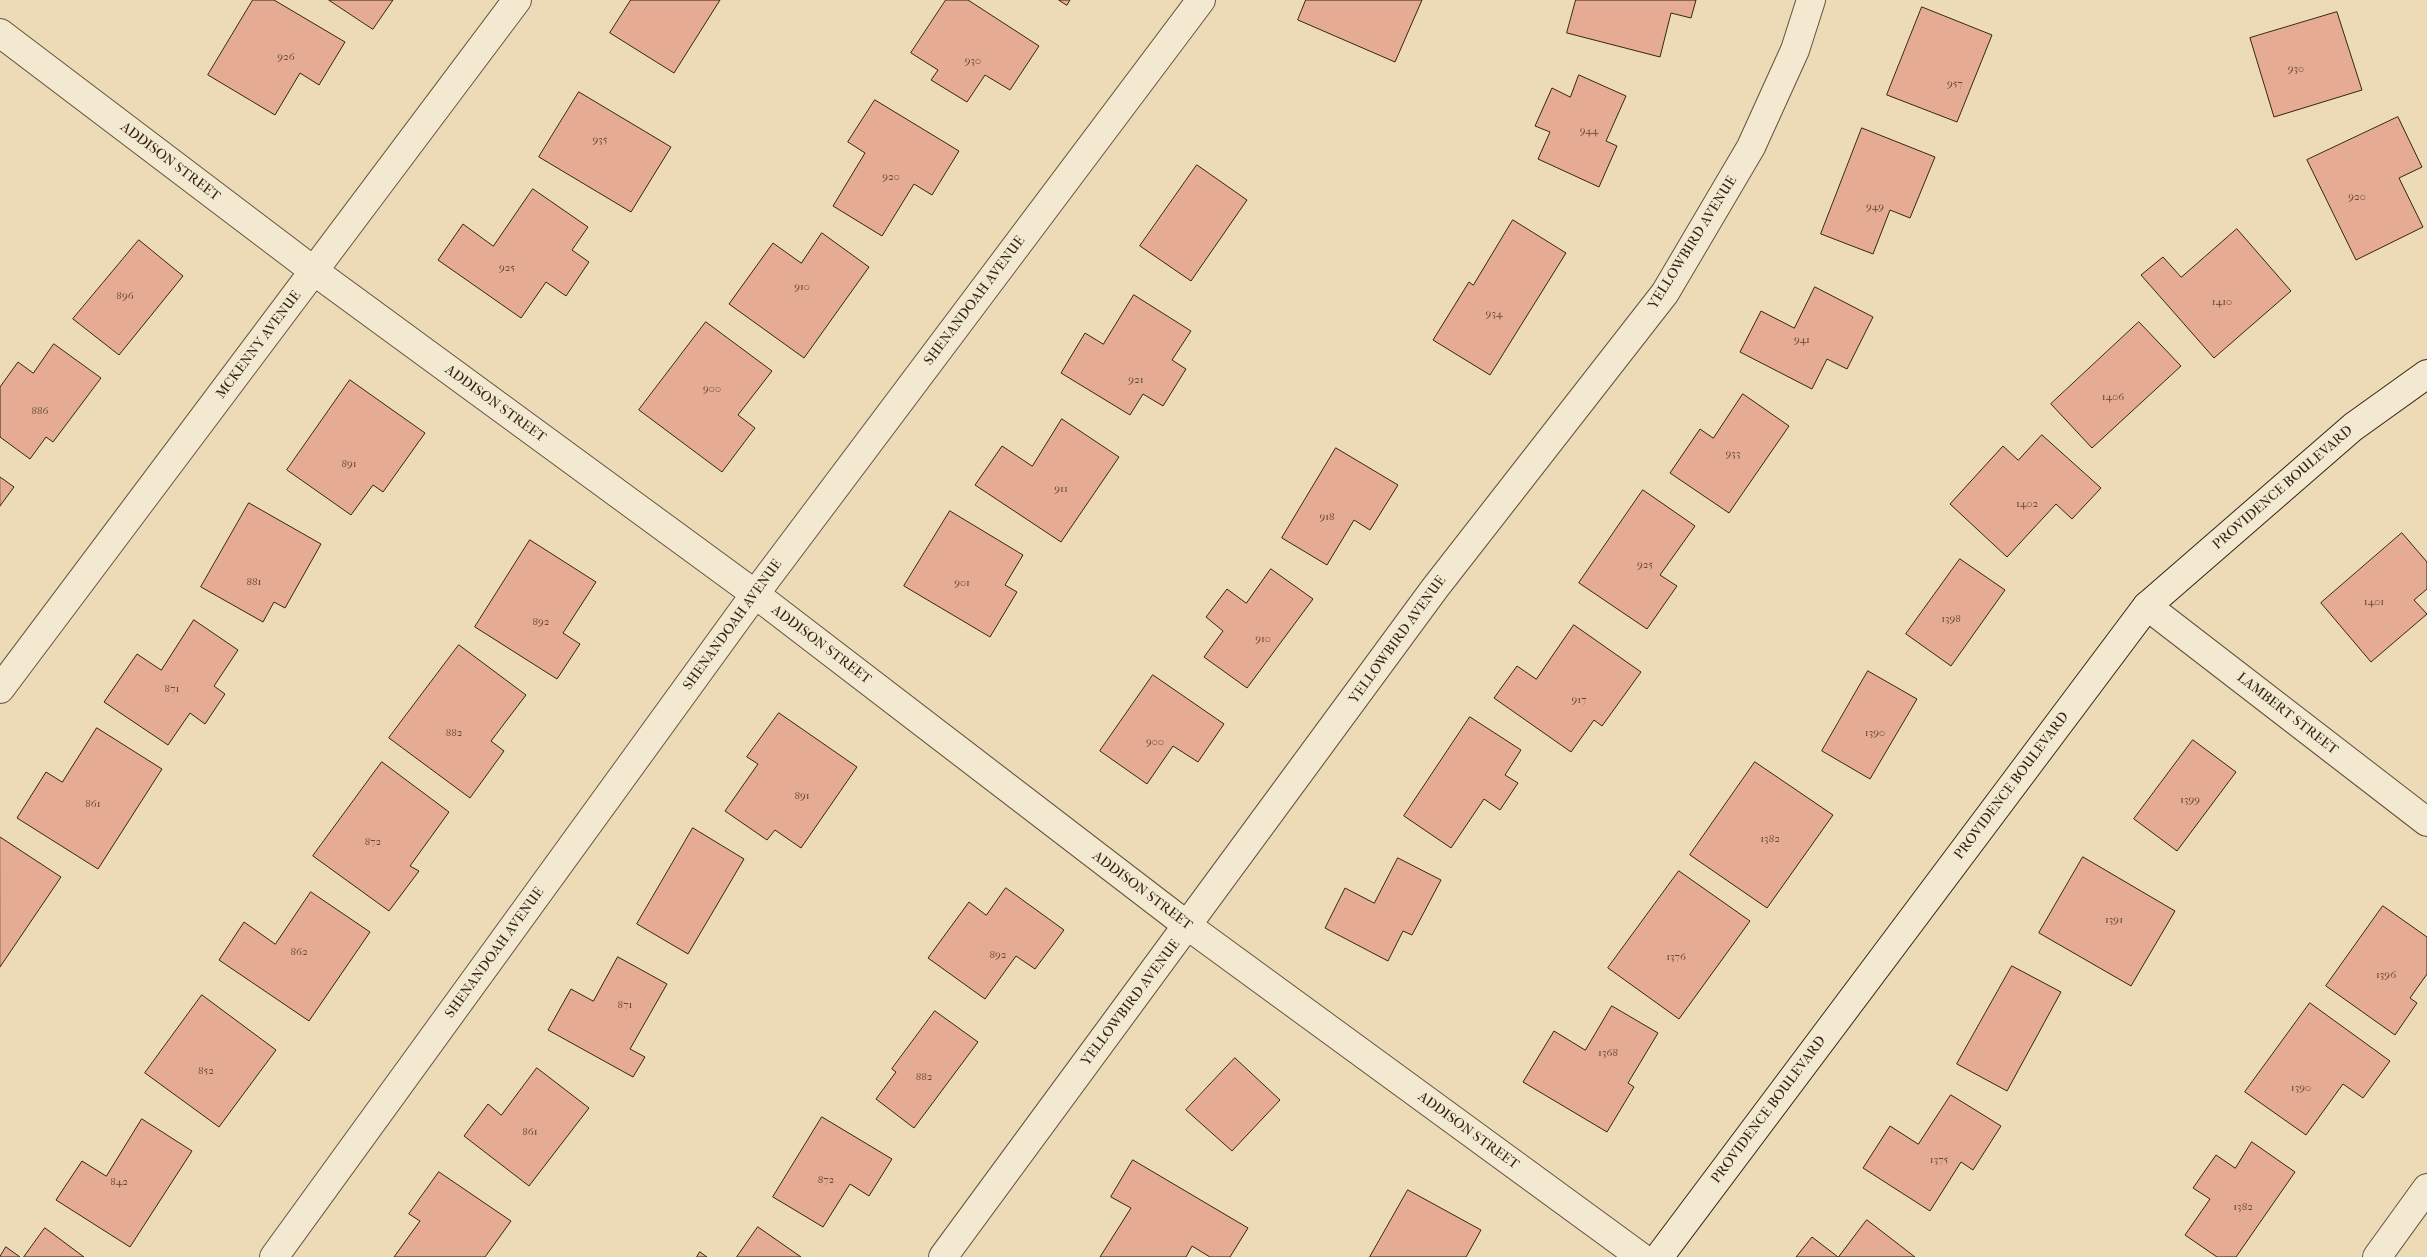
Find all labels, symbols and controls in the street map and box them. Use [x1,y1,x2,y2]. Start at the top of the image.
house number: 926 [277,50,295,64]
house number: 930 [965,54,981,68]
house number: 930 [2288,62,2304,76]
house number: 957 [1947,77,1963,91]
street label: ADDISON STREET [117,119,223,205]
house number: 944 [1580,124,1598,138]
house number: 935 [592,133,608,147]
house number: 920 [882,170,900,184]
street label: YELLOWBIRD AVENUE [1645,173,1741,313]
house number: 920 [2348,190,2366,204]
house number: 949 [1866,200,1884,214]
street label: SHENANDOAH AVENUE [921,233,1029,369]
house number: 925 [499,261,515,275]
house number: 910 [794,280,810,294]
street label: MCKENNY AVENUE [213,288,305,402]
house number: 896 [116,289,134,303]
house number: 1410 [2212,295,2232,309]
house number: 934 [1486,307,1502,321]
house number: 941 [1794,333,1810,347]
street label: ADDISON STREET [441,362,549,446]
house number: 921 [1128,373,1144,387]
house number: 900 [703,382,721,396]
house number: 1406 [2102,390,2124,404]
house number: 886 [31,404,49,418]
street label: PROVIDENCE BOULEVARD [2210,423,2356,553]
house number: 933 [1726,447,1740,461]
house number: 891 [341,457,357,471]
house number: 911 [1054,482,1068,496]
house number: 1402 [2016,497,2038,511]
house number: 918 [1319,510,1335,524]
street label: SHENANDOAH AVENUE [680,556,786,694]
house number: 925 [1637,558,1653,572]
street label: YELLOWBIRD AVENUE [1346,573,1450,707]
house number: 881 [247,575,261,589]
house number: 901 [954,576,970,590]
house number: 1401 [2364,595,2384,609]
street label: ADDISON STREET [768,602,874,688]
house number: 1398 [1941,612,1961,626]
house number: 892 [533,615,549,629]
house number: 910 [1255,632,1271,646]
street label: LAMBERT STREET [2233,669,2341,759]
house number: 871 [165,682,179,696]
house number: 917 [1571,693,1587,707]
street label: PROVIDENCE BOULEVARD [1951,709,2073,863]
house number: 882 [446,726,462,740]
house number: 1390 [1865,726,1885,740]
house number: 900 [1146,735,1164,749]
house number: 891 [794,789,810,803]
house number: 1399 [2180,793,2200,807]
house number: 861 [85,797,101,811]
house number: 1382 [1760,832,1780,846]
house number: 872 [365,835,381,849]
street label: ADDISON STREET [1089,848,1195,934]
street label: SHENANDOAH AVENUE [442,884,548,1022]
house number: 1391 [2105,913,2123,927]
street label: YELLOWBIRD AVENUE [1078,937,1184,1069]
house number: 862 [290,945,308,959]
house number: 892 [990,948,1006,962]
house number: 1376 [1666,950,1686,964]
house number: 1396 [2376,968,2396,982]
house number: 871 [618,998,632,1012]
street label: PROVIDENCE BOULEVARD [1708,1033,1830,1187]
house number: 1368 [1598,1046,1618,1060]
house number: 852 [198,1064,214,1078]
house number: 882 [916,1070,932,1084]
house number: 1390 [2291,1081,2311,1095]
street label: ADDISON STREET [1414,1089,1522,1173]
house number: 861 [522,1125,538,1139]
house number: 1375 [1930,1153,1948,1167]
house number: 872 [818,1173,834,1187]
house number: 842 [110,1175,128,1189]
house number: 1382 [2233,1200,2253,1214]

